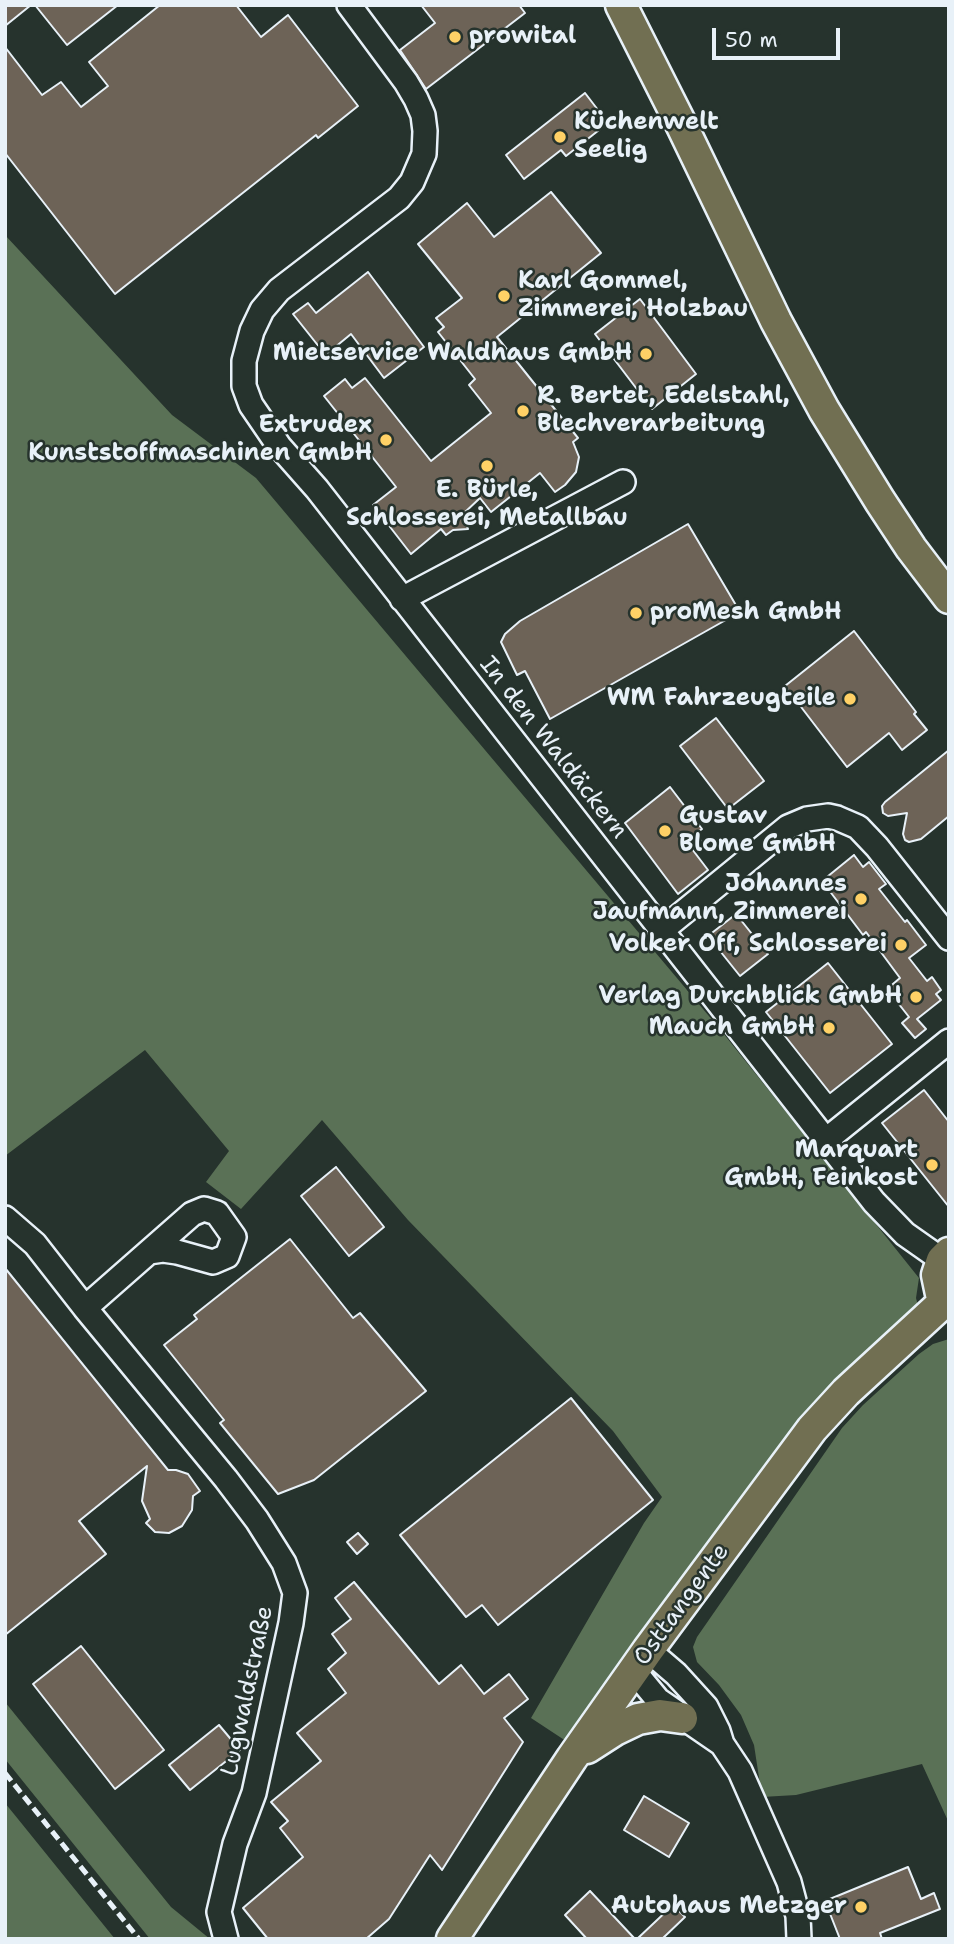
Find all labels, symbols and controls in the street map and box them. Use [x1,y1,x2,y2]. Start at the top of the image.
scale bar [716,14,844,58]
place label: prowital [469,23,576,51]
text: 50 m [725,26,778,54]
marker: prowital [447,29,463,45]
place label: Küchenwelt Seelig [574,109,719,165]
marker: Küchenwelt Seelig [552,129,568,145]
place label: Karl Gommel, Zimmerei, Holzbau [518,268,748,324]
marker: Karl Gommel, Zimmerei, Holzbau [496,288,512,304]
place label: Mietservice Waldhaus GmbH [273,340,632,368]
marker: Mietservice Waldhaus GmbH [638,346,654,362]
place label: R. Bertet, Edelstahl, Blechverarbeitung [537,383,790,439]
marker: R. Bertet, Edelstahl, Blechverarbeitung [515,403,531,419]
place label: Extrudex Kunststoffmaschinen GmbH [28,412,372,468]
marker: Extrudex Kunststoffmaschinen GmbH [378,432,394,448]
marker: E. Bürle, Schlosserei, Metallbau [479,458,495,474]
place label: E. Bürle, Schlosserei, Metallbau [346,477,628,533]
place label: proMesh GmbH [650,599,842,627]
marker: proMesh GmbH [628,605,644,621]
street label: In den Waldäckern [473,651,633,845]
place label: WM Fahrzeugteile [607,685,836,713]
marker: WM Fahrzeugteile [842,691,858,707]
place label: Gustav Blome GmbH [679,803,836,859]
marker: Gustav Blome GmbH [657,823,673,839]
place label: Johannes Jaufmann, Zimmerei [592,871,847,927]
marker: Johannes Jaufmann, Zimmerei [853,891,869,907]
place label: Volker Off, Schlosserei [609,931,887,959]
marker: Volker Off, Schlosserei [893,937,909,953]
place label: Verlag Durchblick GmbH [598,983,902,1011]
marker: Verlag Durchblick GmbH [908,989,924,1005]
place label: Mauch GmbH [649,1014,815,1042]
marker: Mauch GmbH [821,1020,837,1036]
place label: Marquart GmbH, Feinkost [724,1137,918,1193]
marker: Marquart GmbH, Feinkost [924,1157,940,1173]
street label: Osttangente [628,1538,736,1672]
street label: Lugwaldstraße [216,1603,280,1779]
place label: Autohaus Metzger [611,1893,847,1921]
marker: Autohaus Metzger [853,1899,869,1915]

